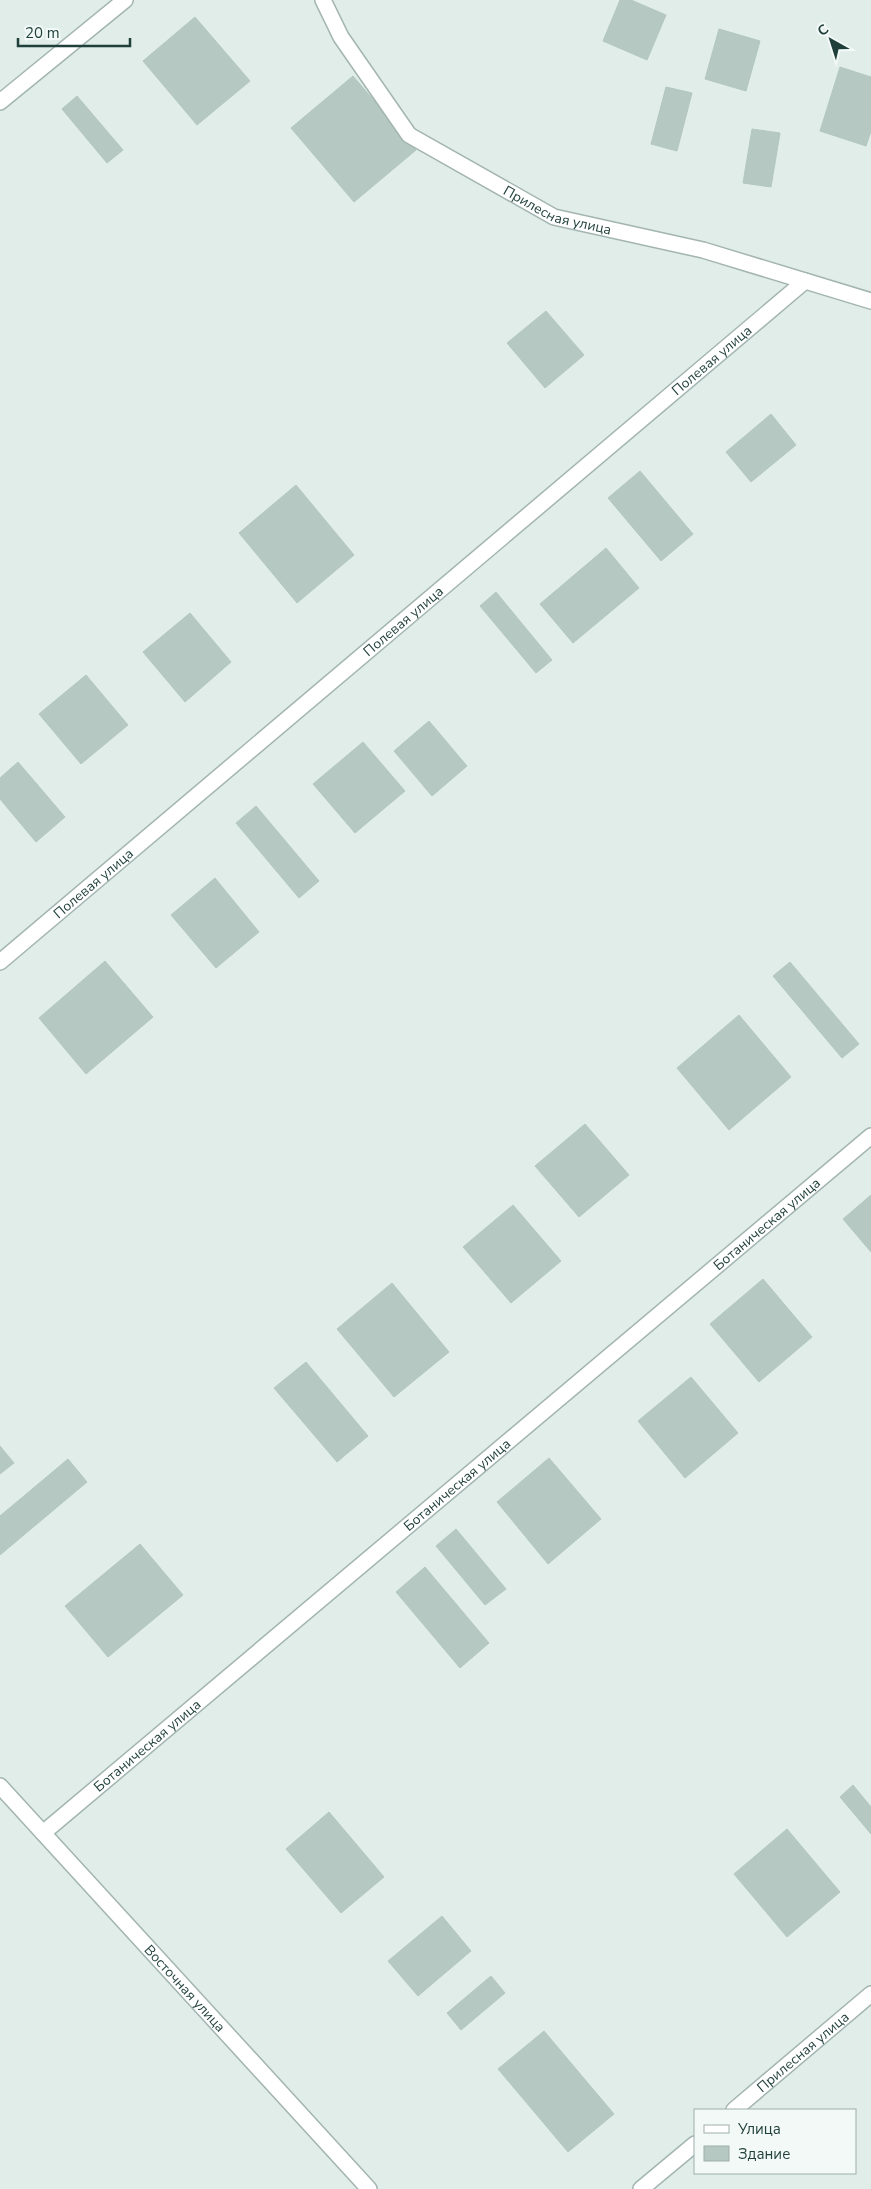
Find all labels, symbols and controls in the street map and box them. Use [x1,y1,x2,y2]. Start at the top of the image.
scale bar [18,15,130,47]
north arrow [806,15,856,65]
text: С [813,20,833,41]
text: 20 m [25,23,60,43]
street label: Прилесная улица [500,181,613,239]
street label: Полевая улица [667,321,756,399]
street label: Полевая улица [359,582,447,660]
street label: Полевая улица [49,844,137,923]
street label: Ботаническая улица [709,1173,824,1274]
street label: Ботаническая улица [399,1434,514,1535]
street label: Ботаническая улица [89,1695,205,1796]
street label: Восточная улица [140,1940,230,2036]
street label: Прилесная улица [753,2007,853,2096]
legend [694,2109,856,2174]
text: Улица [737,2119,781,2139]
text: Здание [738,2144,790,2164]

